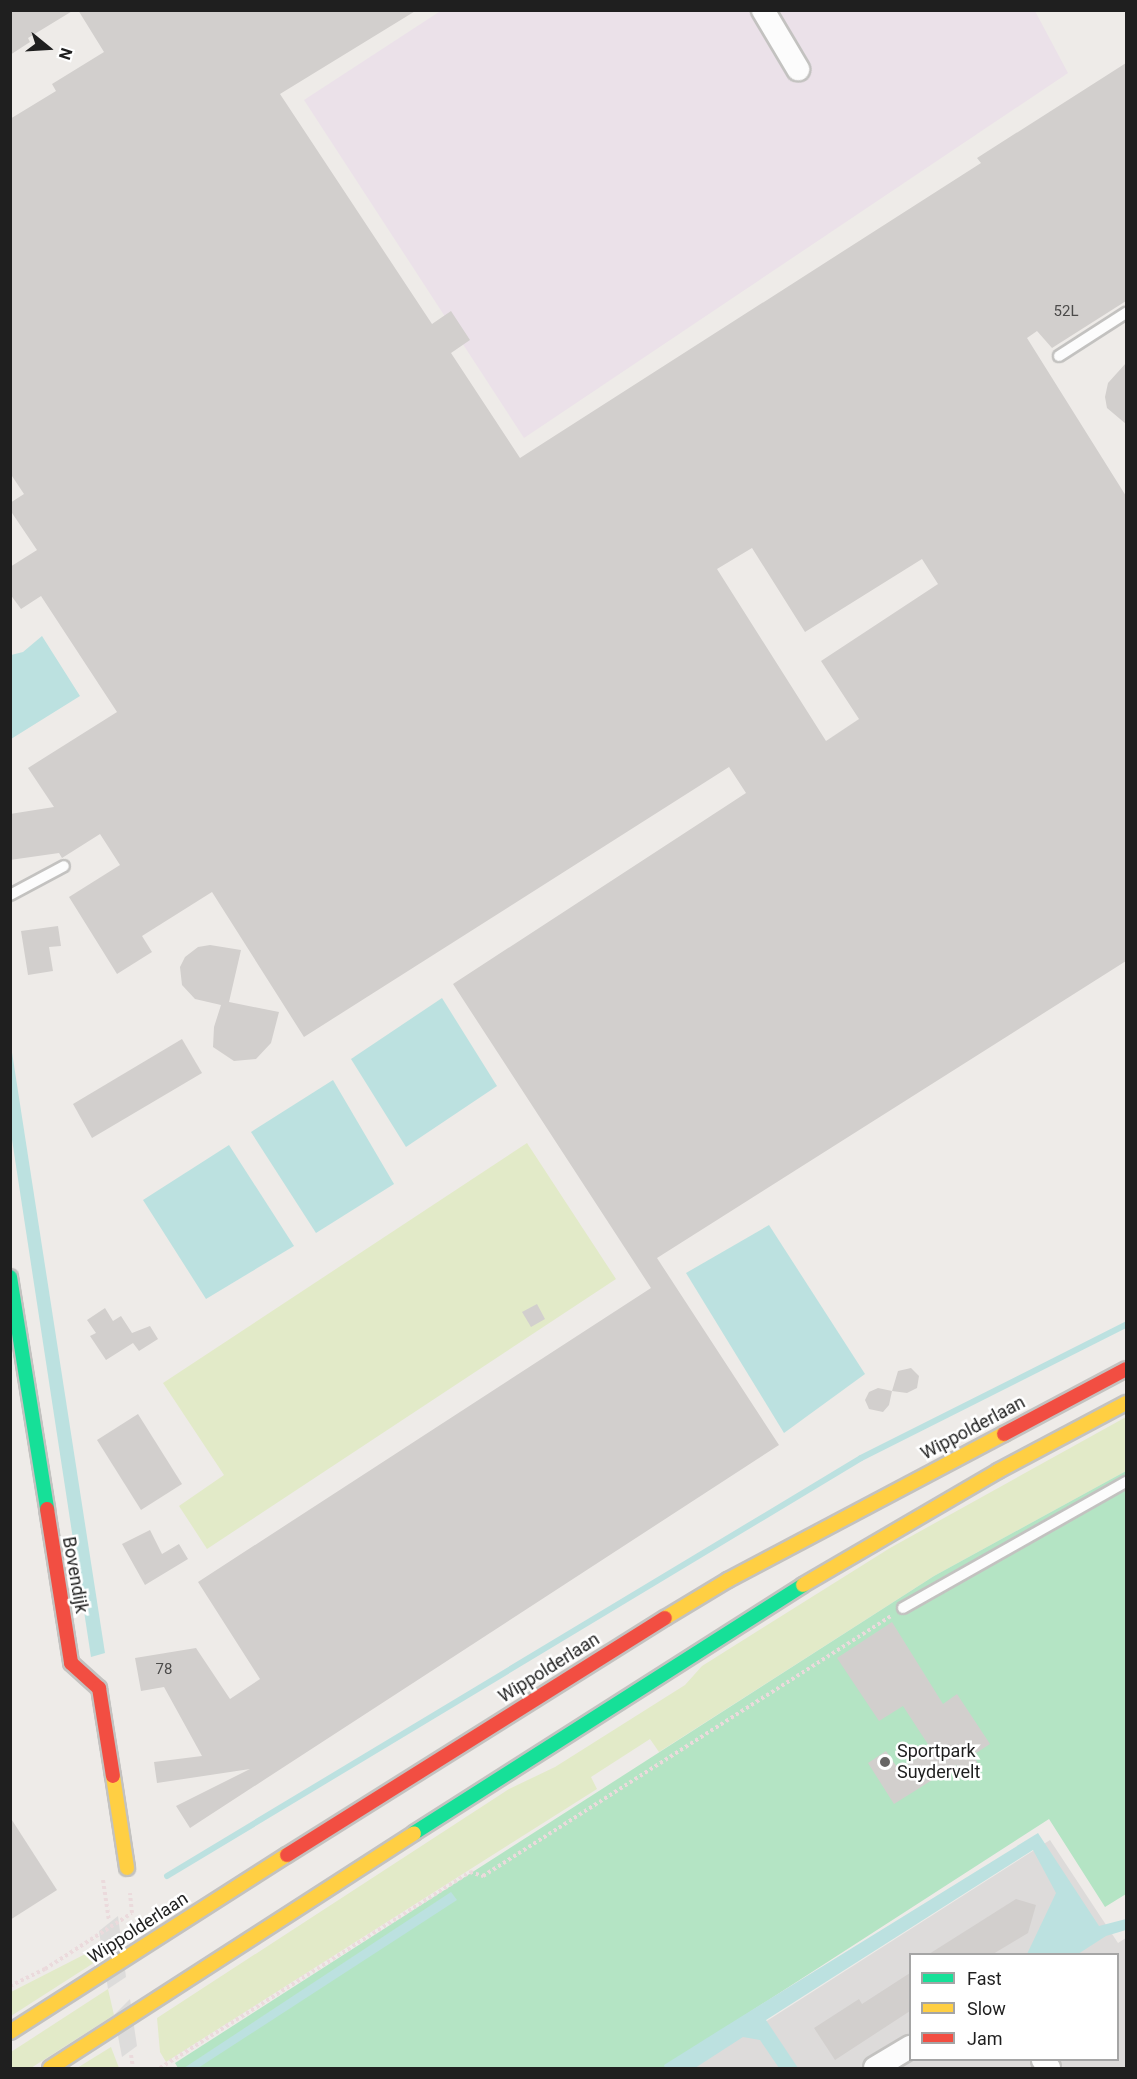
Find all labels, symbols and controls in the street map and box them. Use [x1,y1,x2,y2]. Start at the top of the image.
north arrow [18,18,78,78]
text: N [55,45,76,62]
house number: 52L [1054,303,1078,321]
street label: Wippolderlaan [917,1391,1029,1465]
street label: Bovendijk [58,1535,92,1615]
street label: Wippolderlaan [495,1628,603,1708]
house number: 78 [156,1661,172,1679]
place label: Sportpark Suydervelt [897,1741,980,1784]
marker: Sportpark Suydervelt [878,1755,892,1769]
street label: Wippolderlaan [84,1888,192,1968]
legend [909,1953,1119,2061]
text: Fast [967,1968,1002,1989]
text: Slow [967,1998,1006,2019]
text: Jam [967,2028,1003,2049]

